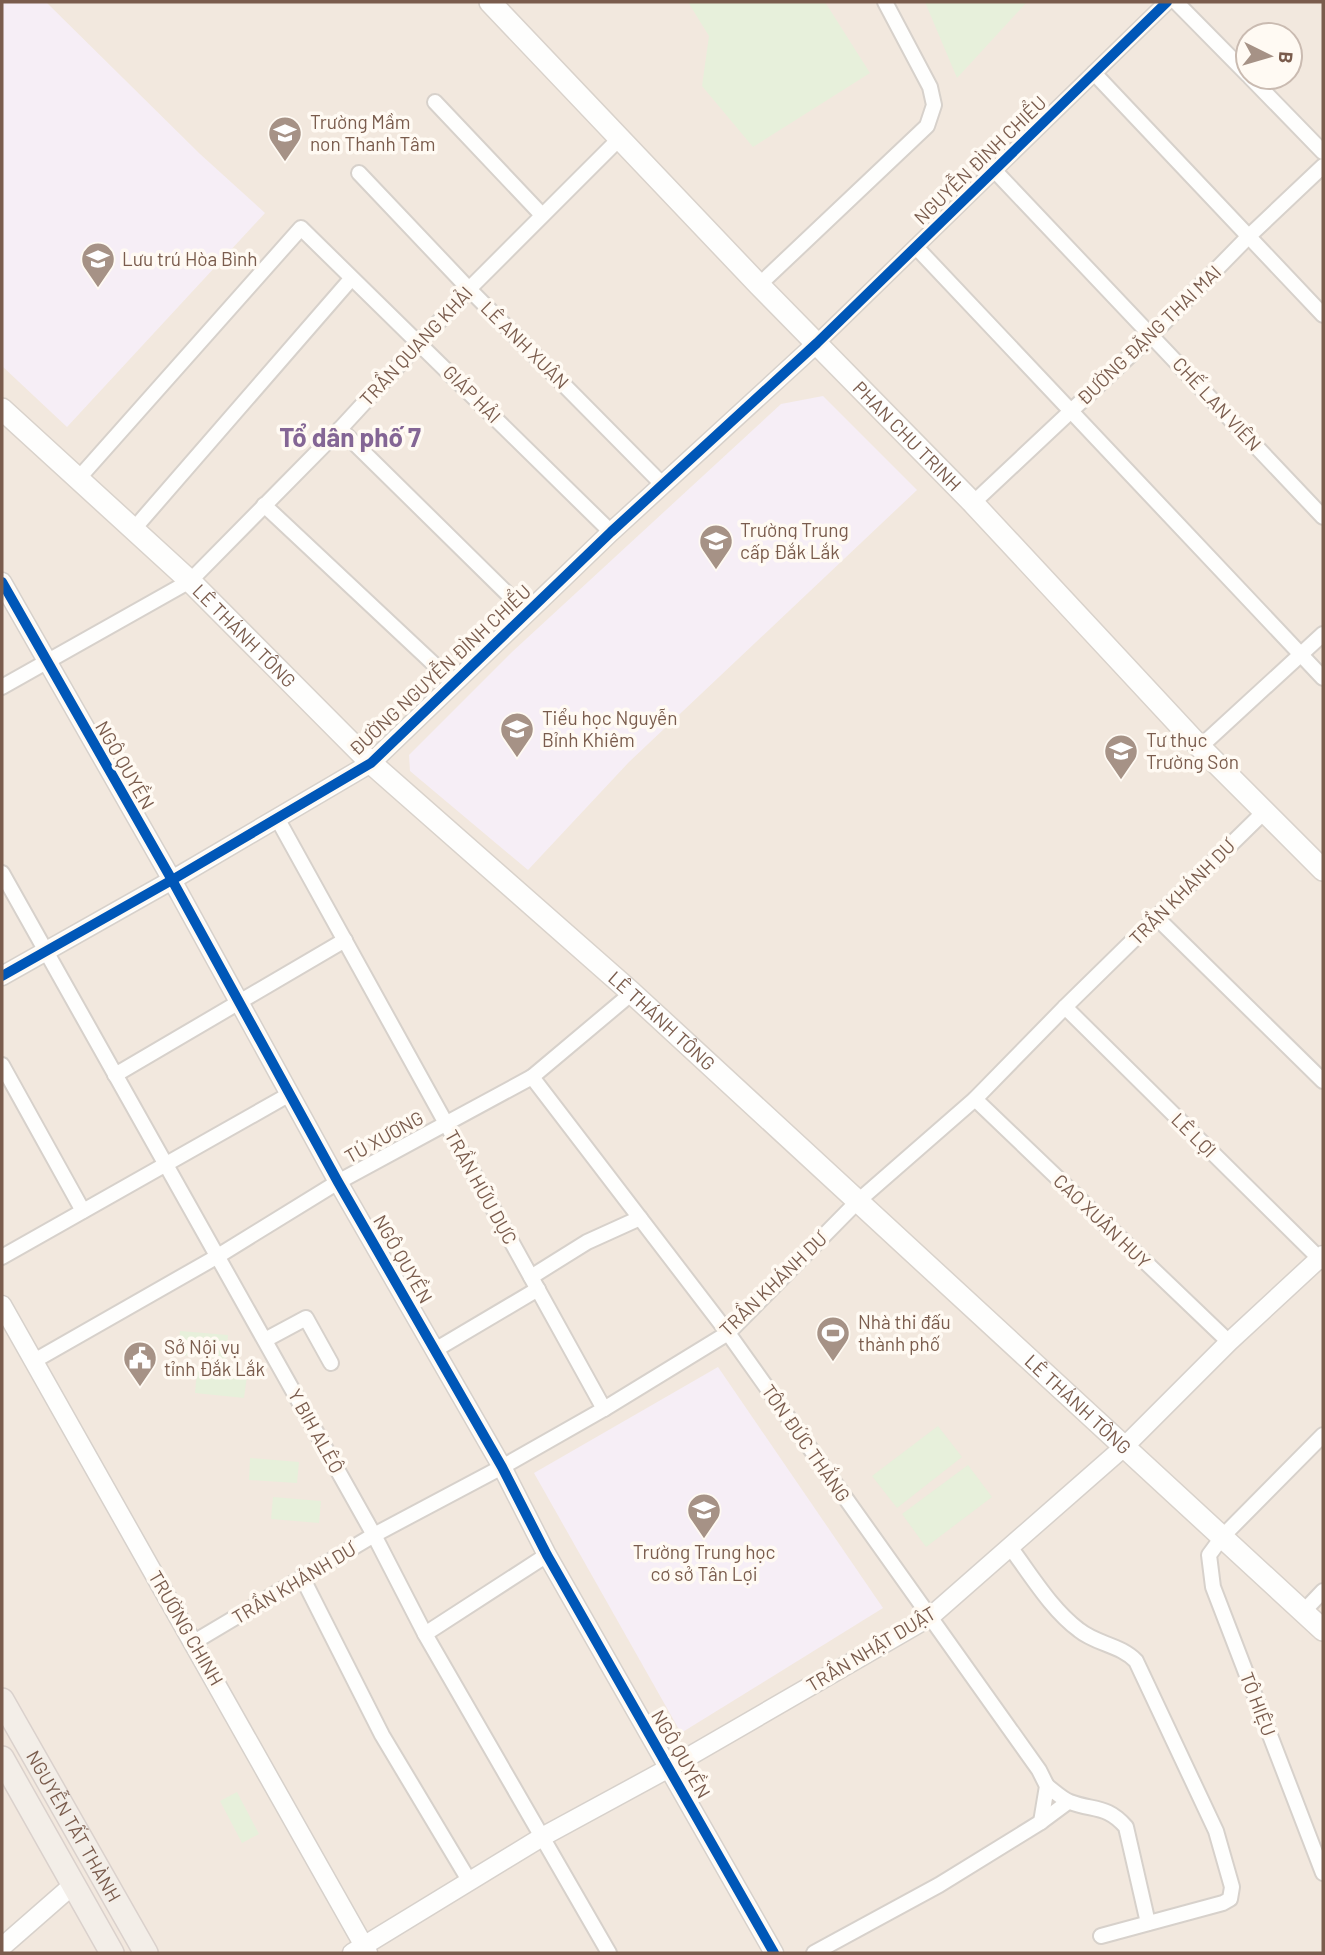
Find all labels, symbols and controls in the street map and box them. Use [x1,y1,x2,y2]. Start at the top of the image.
north arrow [1234,21,1304,91]
text: B [1274,51,1298,64]
street label: NGUYỄN ĐÌNH CHIỂU [907,89,1051,229]
place label: Trường Mầm non Thanh Tâm [310,110,435,155]
school or university icon: Trường Mầm non Thanh Tâm [266,114,304,163]
school or university icon: Lưu trú Hòa Bình [79,240,117,289]
place label: Lưu trú Hòa Bình [122,247,257,270]
street label: ĐƯỜNG ĐẶNG THAI MAI [1072,260,1225,409]
street label: TRẦN QUANG KHẢI [354,280,477,410]
street label: LÊ ANH XUÂN [477,296,574,393]
street label: CHẾ LAN VIÊN [1168,352,1267,455]
street label: GIÁP HẢI [439,360,506,427]
street label: PHAN CHU TRINH [849,376,966,495]
district label: Tổ dân phố 7 [279,421,421,452]
place label: Trường Trung cấp Đắk Lắk [740,518,849,563]
school or university icon: Trường Trung cấp Đắk Lắk [697,522,735,571]
street label: ĐƯỜNG NGUYỄN ĐÌNH CHIỂU [343,578,535,760]
street label: LÊ THÁNH TÔNG [189,579,301,692]
place label: Tiểu học Nguyễn Bỉnh Khiêm [542,706,677,751]
school or university icon: Tiểu học Nguyễn Bỉnh Khiêm [498,710,536,759]
street label: NGÔ QUYỀN [91,716,161,813]
place label: Tư thục Trường Sơn [1146,728,1239,773]
school or university icon: Tư thục Trường Sơn [1102,732,1140,781]
street label: TRẦN KHÁNH DƯ [1123,832,1241,949]
street label: LÊ THÁNH TÔNG [604,966,720,1075]
street label: TÚ XƯƠNG [340,1106,427,1168]
street label: LÊ LỢI [1167,1108,1221,1162]
street label: TRẦN HỮU DỰC [440,1125,523,1248]
street label: CAO XUÂN HUY [1049,1169,1156,1273]
street label: NGÔ QUYỀN [369,1210,439,1307]
street label: TRẦN KHÁNH DƯ [714,1225,832,1341]
place label: Nhà thi đấu thành phố [858,1310,951,1355]
sports icon: Nhà thi đấu thành phố [814,1314,852,1363]
place label: Sở Nội vụ tỉnh Đắk Lắk [164,1335,265,1380]
public building icon: Sở Nội vụ tỉnh Đắk Lắk [121,1339,159,1388]
street label: LÊ THÁNH TÔNG [1020,1349,1136,1458]
street label: TÔN ĐỨC THẮNG [757,1378,857,1506]
street label: Y BIH ALÊÔ [284,1384,349,1477]
school or university icon: Trường Trung học cơ sở Tân Lợi [685,1491,723,1540]
street label: TRẦN KHÁNH DƯ [227,1535,361,1629]
place label: Trường Trung học cơ sở Tân Lợi [633,1540,775,1585]
street label: TRƯỜNG CHINH [144,1566,229,1689]
street label: TRẦN NHẬT DUẬT [801,1600,940,1696]
street label: TÔ HIỆU [1236,1669,1281,1739]
street label: NGÔ QUYỀN [647,1705,717,1802]
street label: NGUYỄN TẤT THÀNH [22,1746,126,1906]

